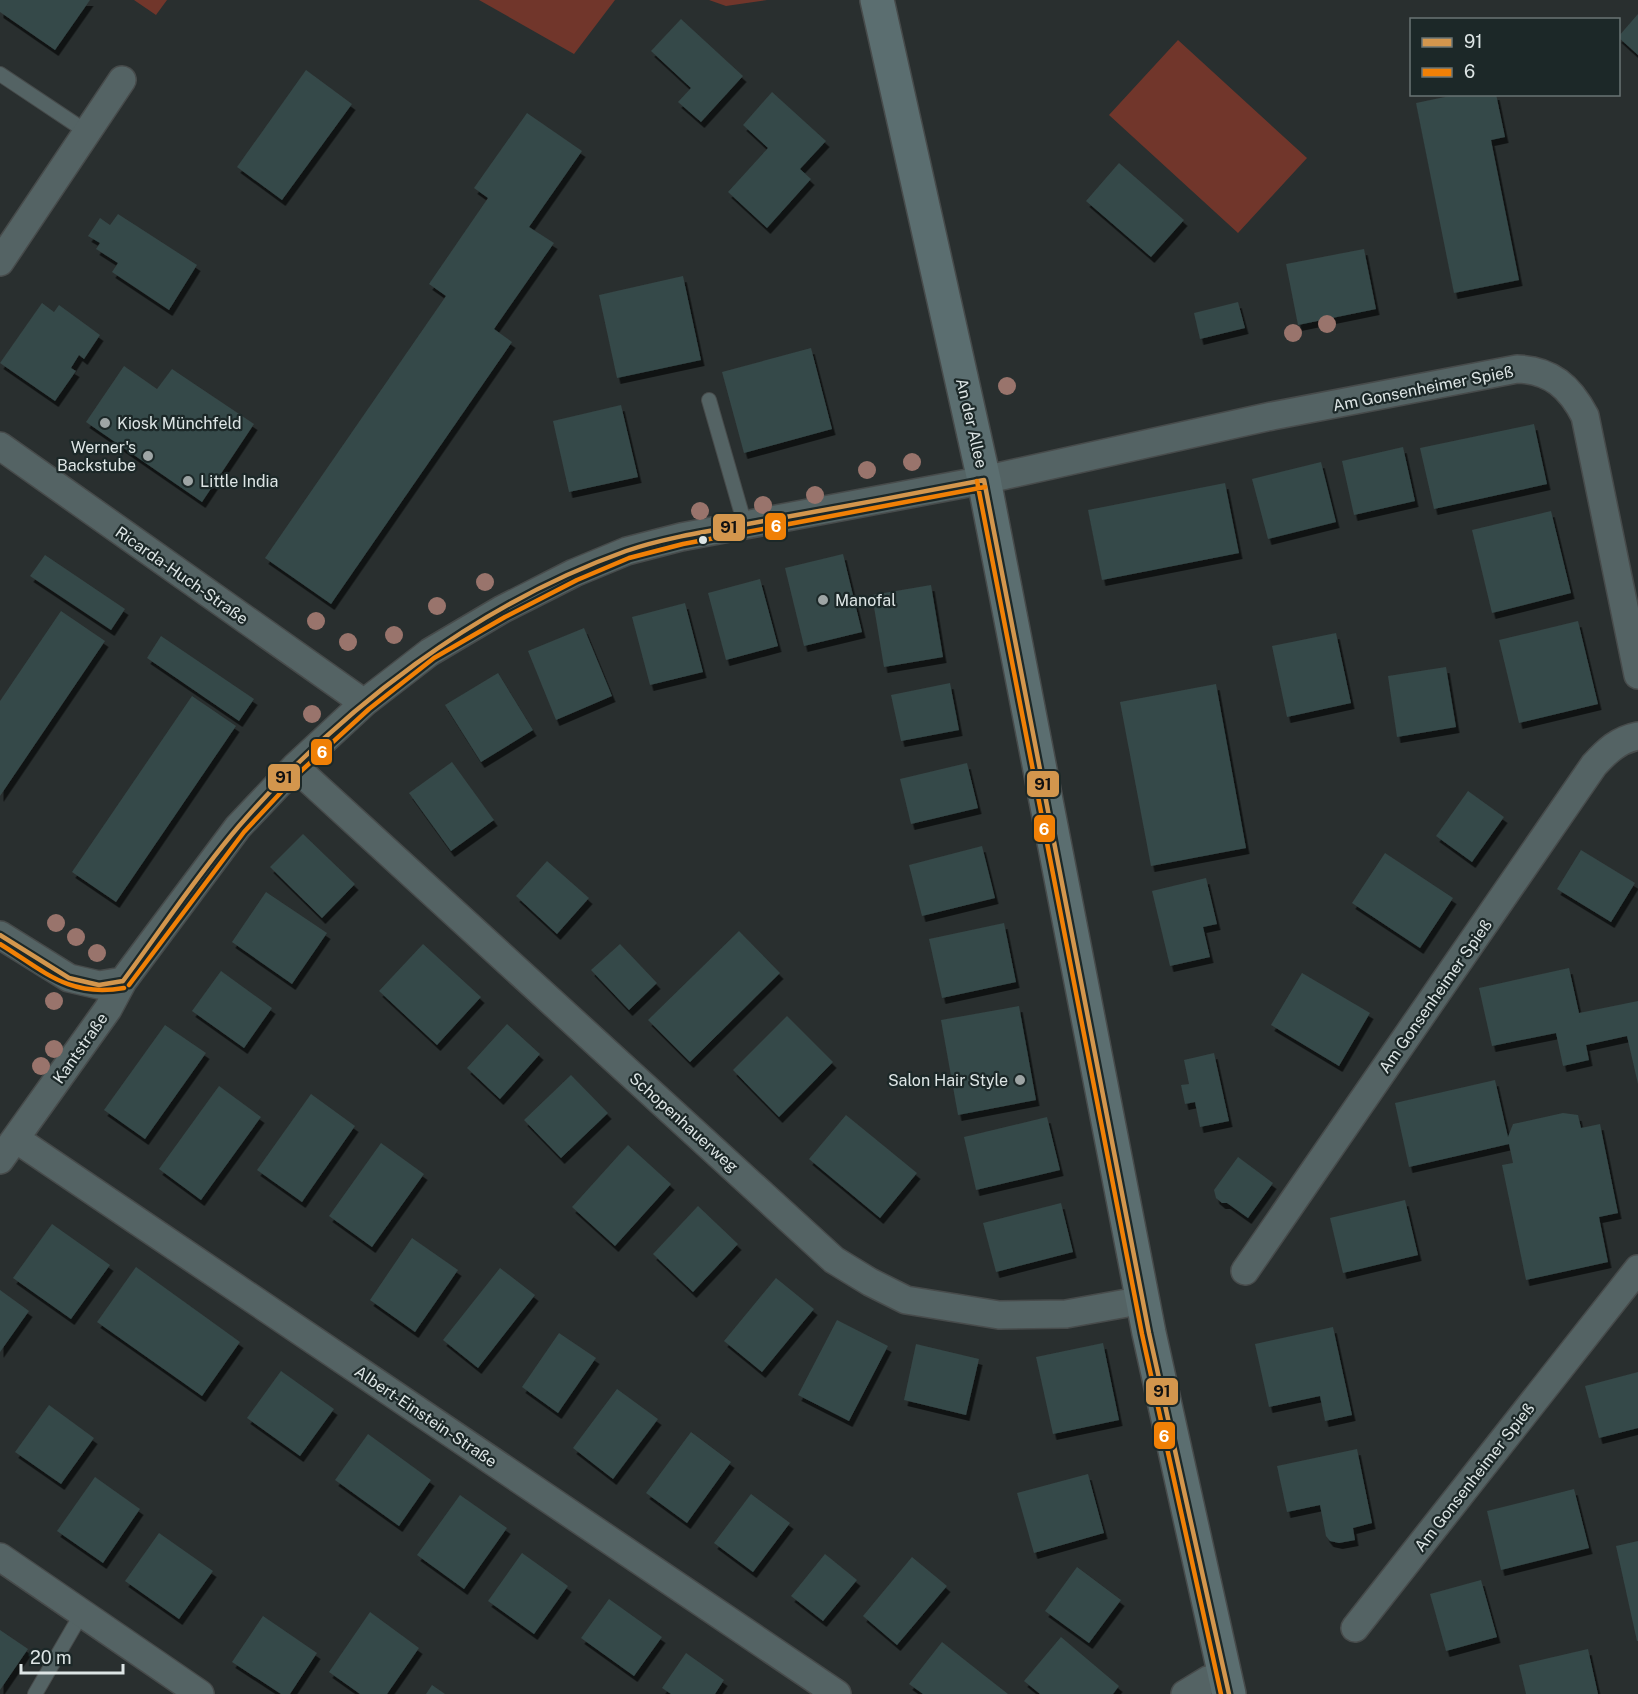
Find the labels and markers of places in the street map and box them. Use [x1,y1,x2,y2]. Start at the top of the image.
place label: Kiosk Münchfeld [117,414,241,433]
marker: Kiosk Münchfeld [98,416,112,430]
place label: Werner's Backstube [57,438,136,475]
marker: Werner's Backstube [141,449,155,463]
place label: Little India [200,472,278,491]
marker: Little India [181,474,195,488]
unlabelled marker [697,534,709,546]
place label: Manofal [835,591,896,610]
marker: Manofal [816,593,830,607]
place label: Salon Hair Style [888,1071,1008,1090]
marker: Salon Hair Style [1013,1073,1027,1087]

